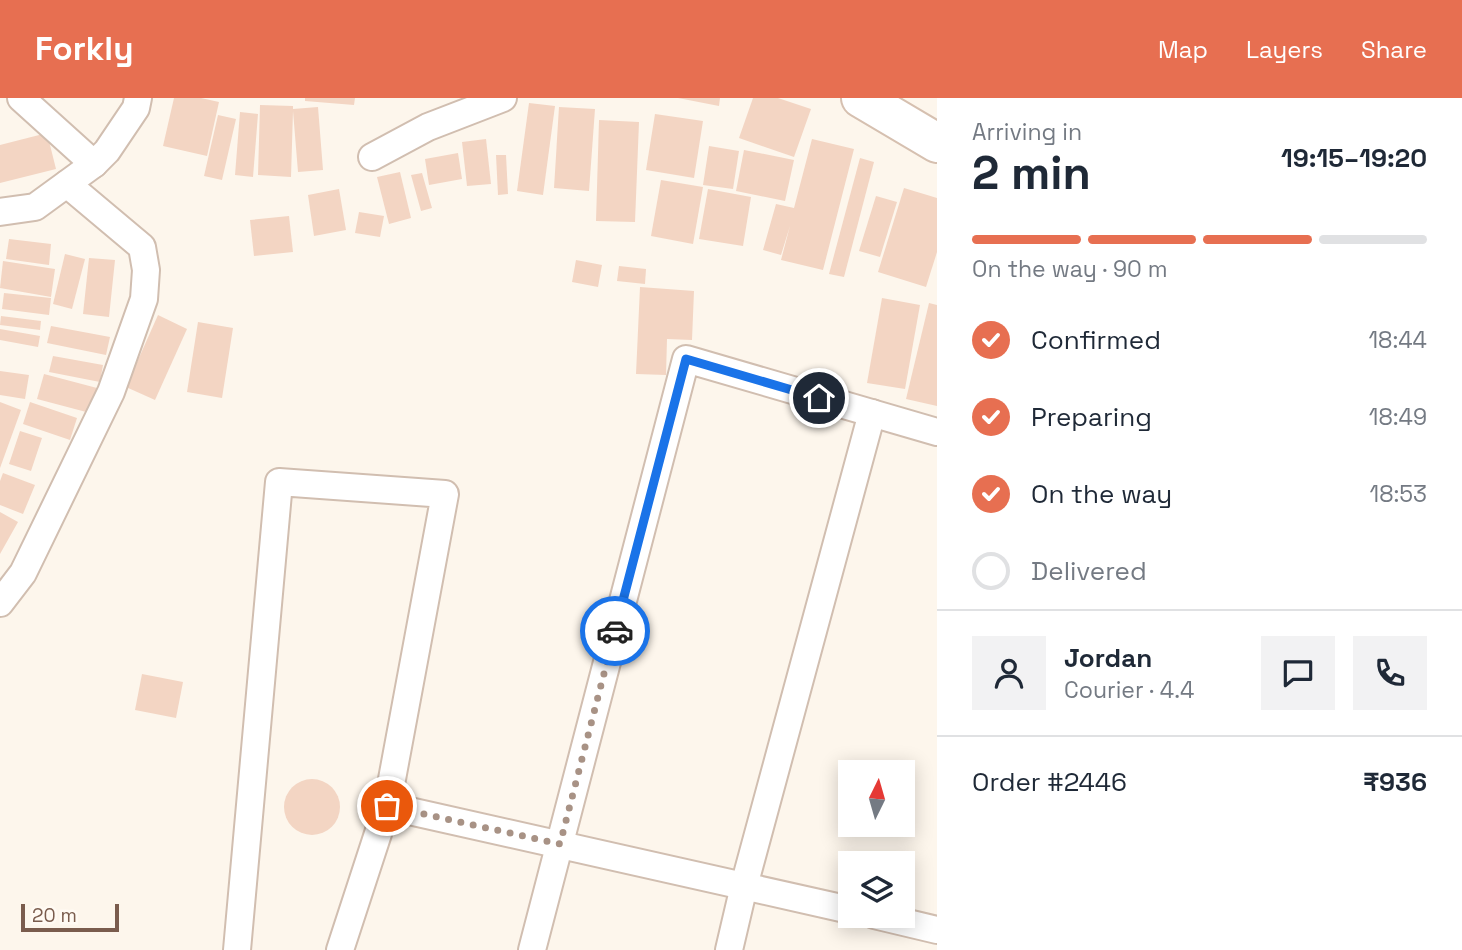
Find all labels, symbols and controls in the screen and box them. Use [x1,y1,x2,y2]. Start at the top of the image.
text: Forkly [35,28,133,70]
text: Map [1158,34,1208,65]
text: Layers [1246,34,1323,65]
text: Share [1361,34,1427,65]
text: Arriving in [972,117,1082,147]
text: 19:15–19:20 [1281,141,1427,175]
text: 2 min [972,144,1091,202]
text: On the way · 90 m [972,254,1167,284]
icon: check [972,321,1010,359]
text: Confirmed [1031,323,1161,357]
text: 18:44 [1368,325,1427,355]
pin [789,368,849,428]
icon: home [800,379,838,417]
icon: check [972,398,1010,436]
text: Preparing [1031,400,1152,434]
text: 18:49 [1369,402,1427,432]
icon: check [972,475,1010,513]
text: On the way [1031,477,1172,511]
text: 18:53 [1370,479,1427,509]
text: Delivered [1031,554,1147,588]
courier [580,596,650,666]
icon: car [596,612,634,650]
button: person [972,636,1046,710]
button: chat [1261,636,1335,710]
button: phone [1353,636,1427,710]
text: Jordan [1064,641,1152,675]
text: Courier · 4.4 [1064,675,1194,705]
north arrow [838,760,915,836]
map controls [838,760,915,928]
text: Order #2446 [972,765,1127,799]
text: ₹936 [1363,765,1427,799]
pin [357,776,417,836]
icon: bag [368,787,406,825]
button: layers [838,851,915,928]
scale bar [21,901,119,933]
text: 20 m [32,903,77,928]

